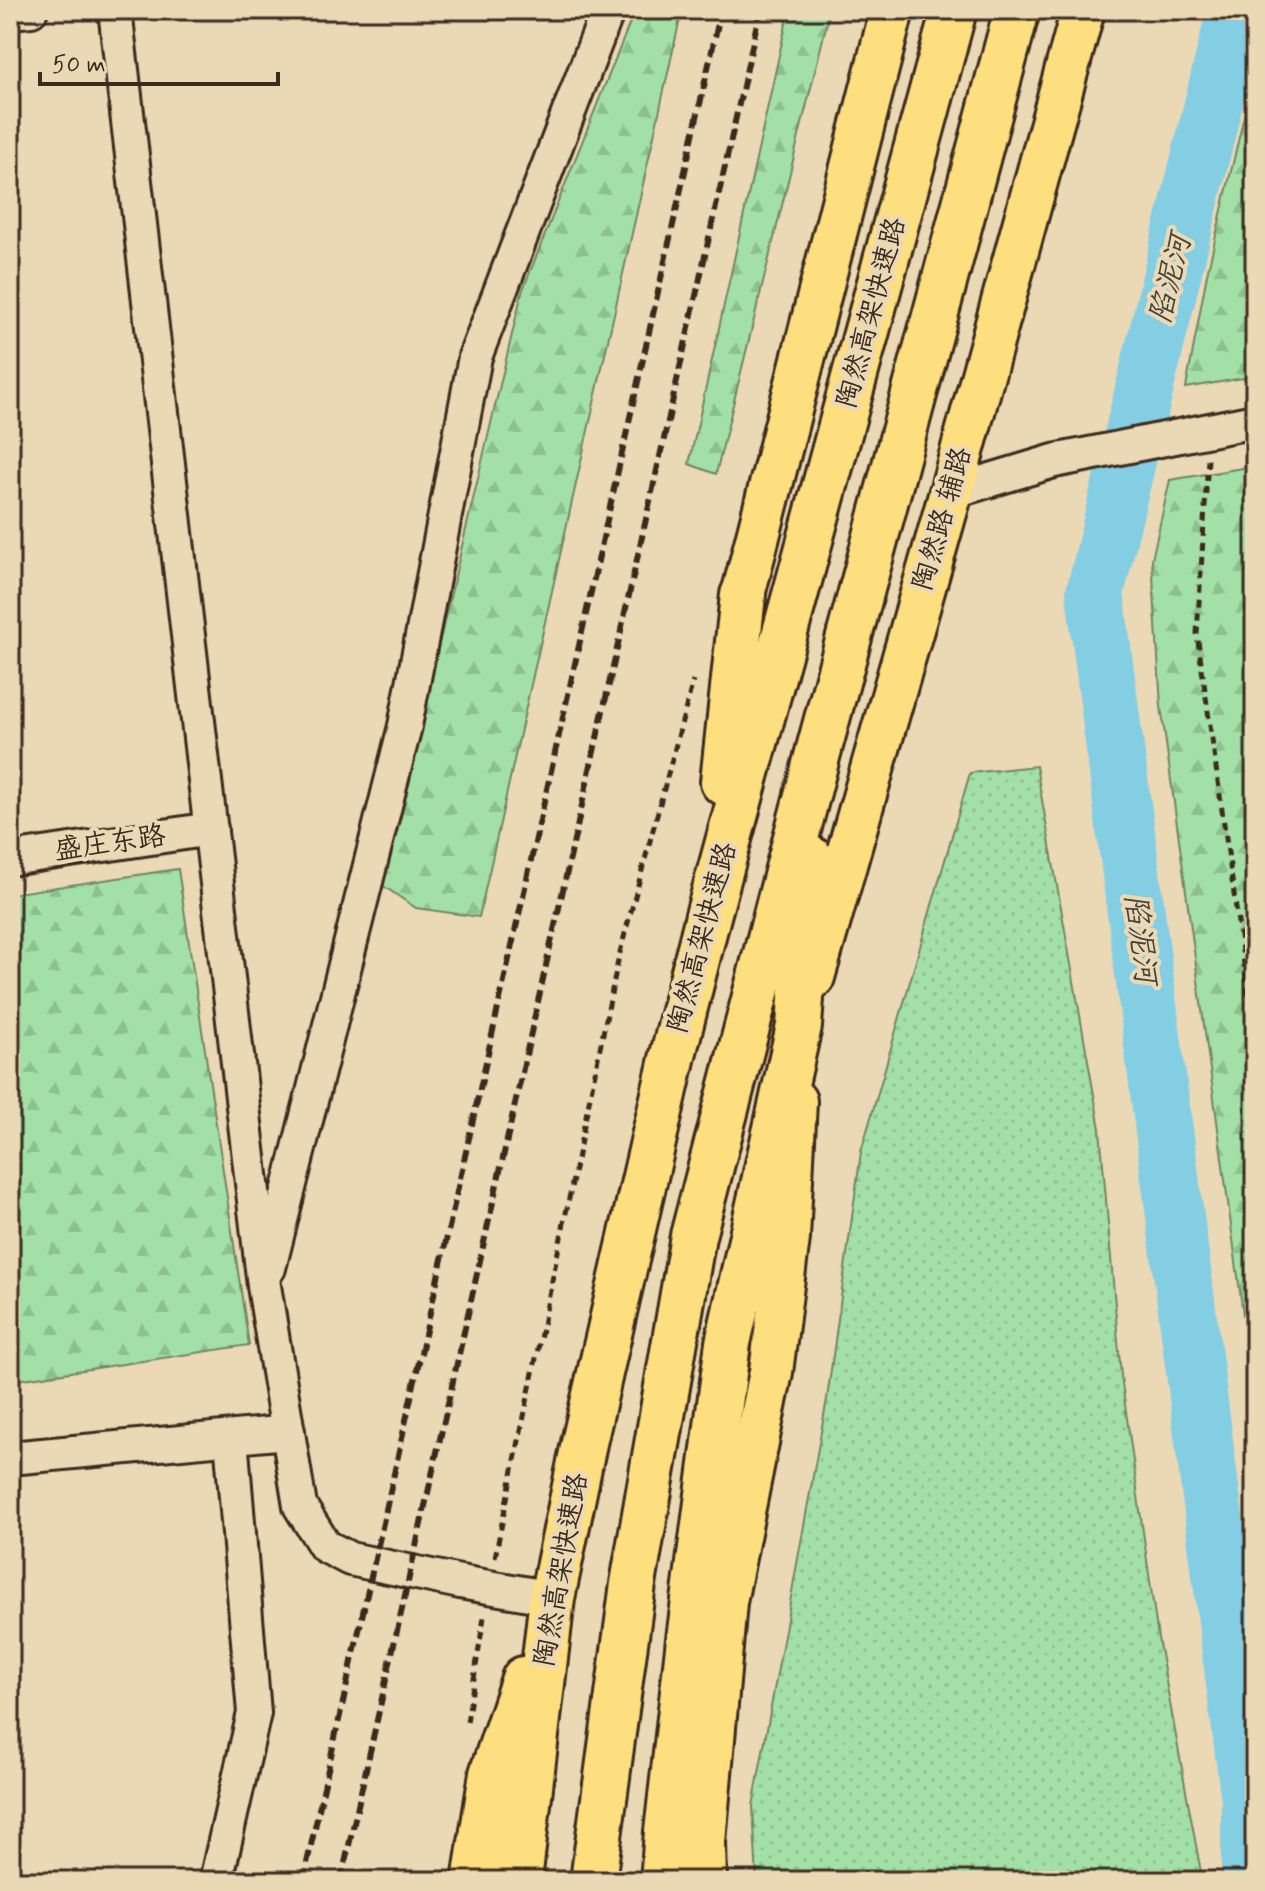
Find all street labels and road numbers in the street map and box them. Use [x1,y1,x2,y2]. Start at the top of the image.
street label: 陶然高架快速路 [829,214,915,412]
street label: 陶然路 辅路 [905,443,981,595]
street label: 盛庄东路 [52,818,168,870]
street label: 陶然高架快速路 [660,839,746,1037]
street label: 陶然高架快速路 [527,1470,597,1670]

